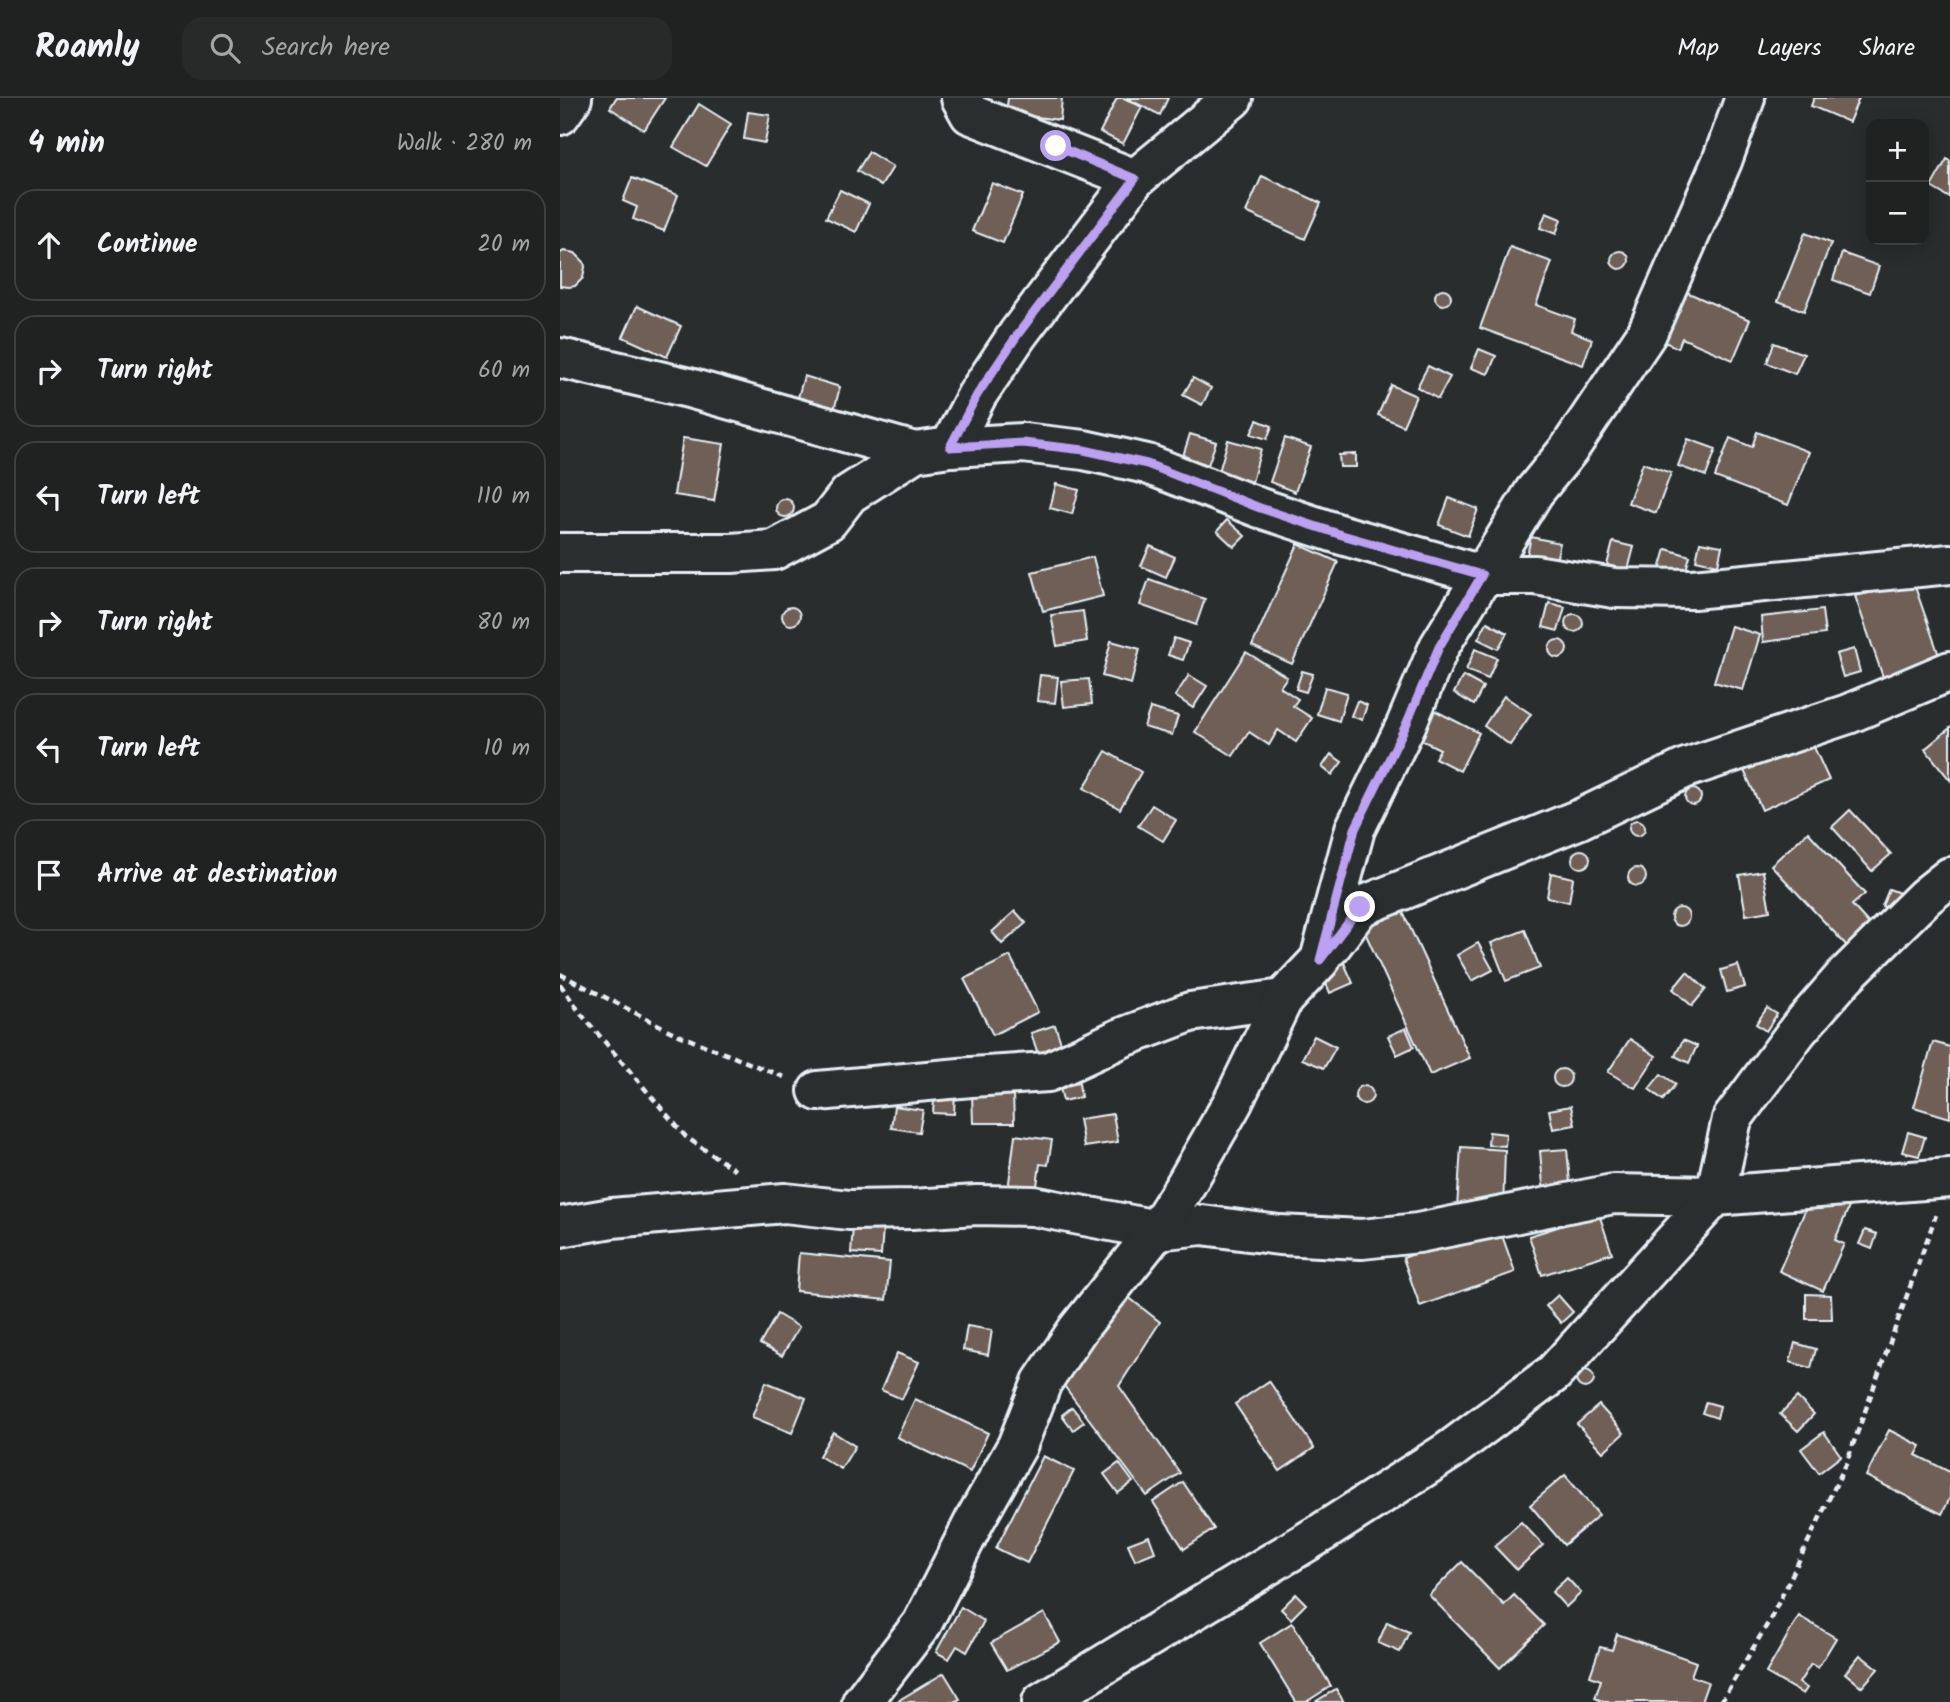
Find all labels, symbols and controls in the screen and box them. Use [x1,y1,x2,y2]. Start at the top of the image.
search box [182,17,672,80]
text: Roamly [35,22,140,75]
text: Search here [262,27,390,69]
icon: search [206,29,244,67]
text: Map [1677,29,1719,68]
text: Layers [1757,29,1821,68]
text: Share [1859,29,1915,68]
map controls [1866,119,1929,245]
button: + [1866,119,1929,182]
text: 4 min [28,120,105,168]
text: Walk · 280 m [397,126,532,162]
route start [1040,130,1071,161]
button: − [1866,182,1929,245]
text: Continue [97,224,198,266]
icon: ahead [30,226,68,264]
text: 20 m [478,227,530,263]
text: Turn right [97,350,213,392]
icon: right [30,352,68,390]
text: 60 m [478,353,530,389]
text: Turn left [97,476,200,518]
icon: left [30,478,68,516]
text: 110 m [477,479,530,515]
text: Turn right [97,602,213,644]
icon: right [30,604,68,642]
text: 80 m [477,605,530,641]
text: Turn left [97,728,200,770]
icon: left [30,730,68,768]
text: 10 m [484,731,530,767]
text: Arrive at destination [97,854,337,896]
icon: arrive [30,856,68,894]
route end [1344,891,1375,922]

